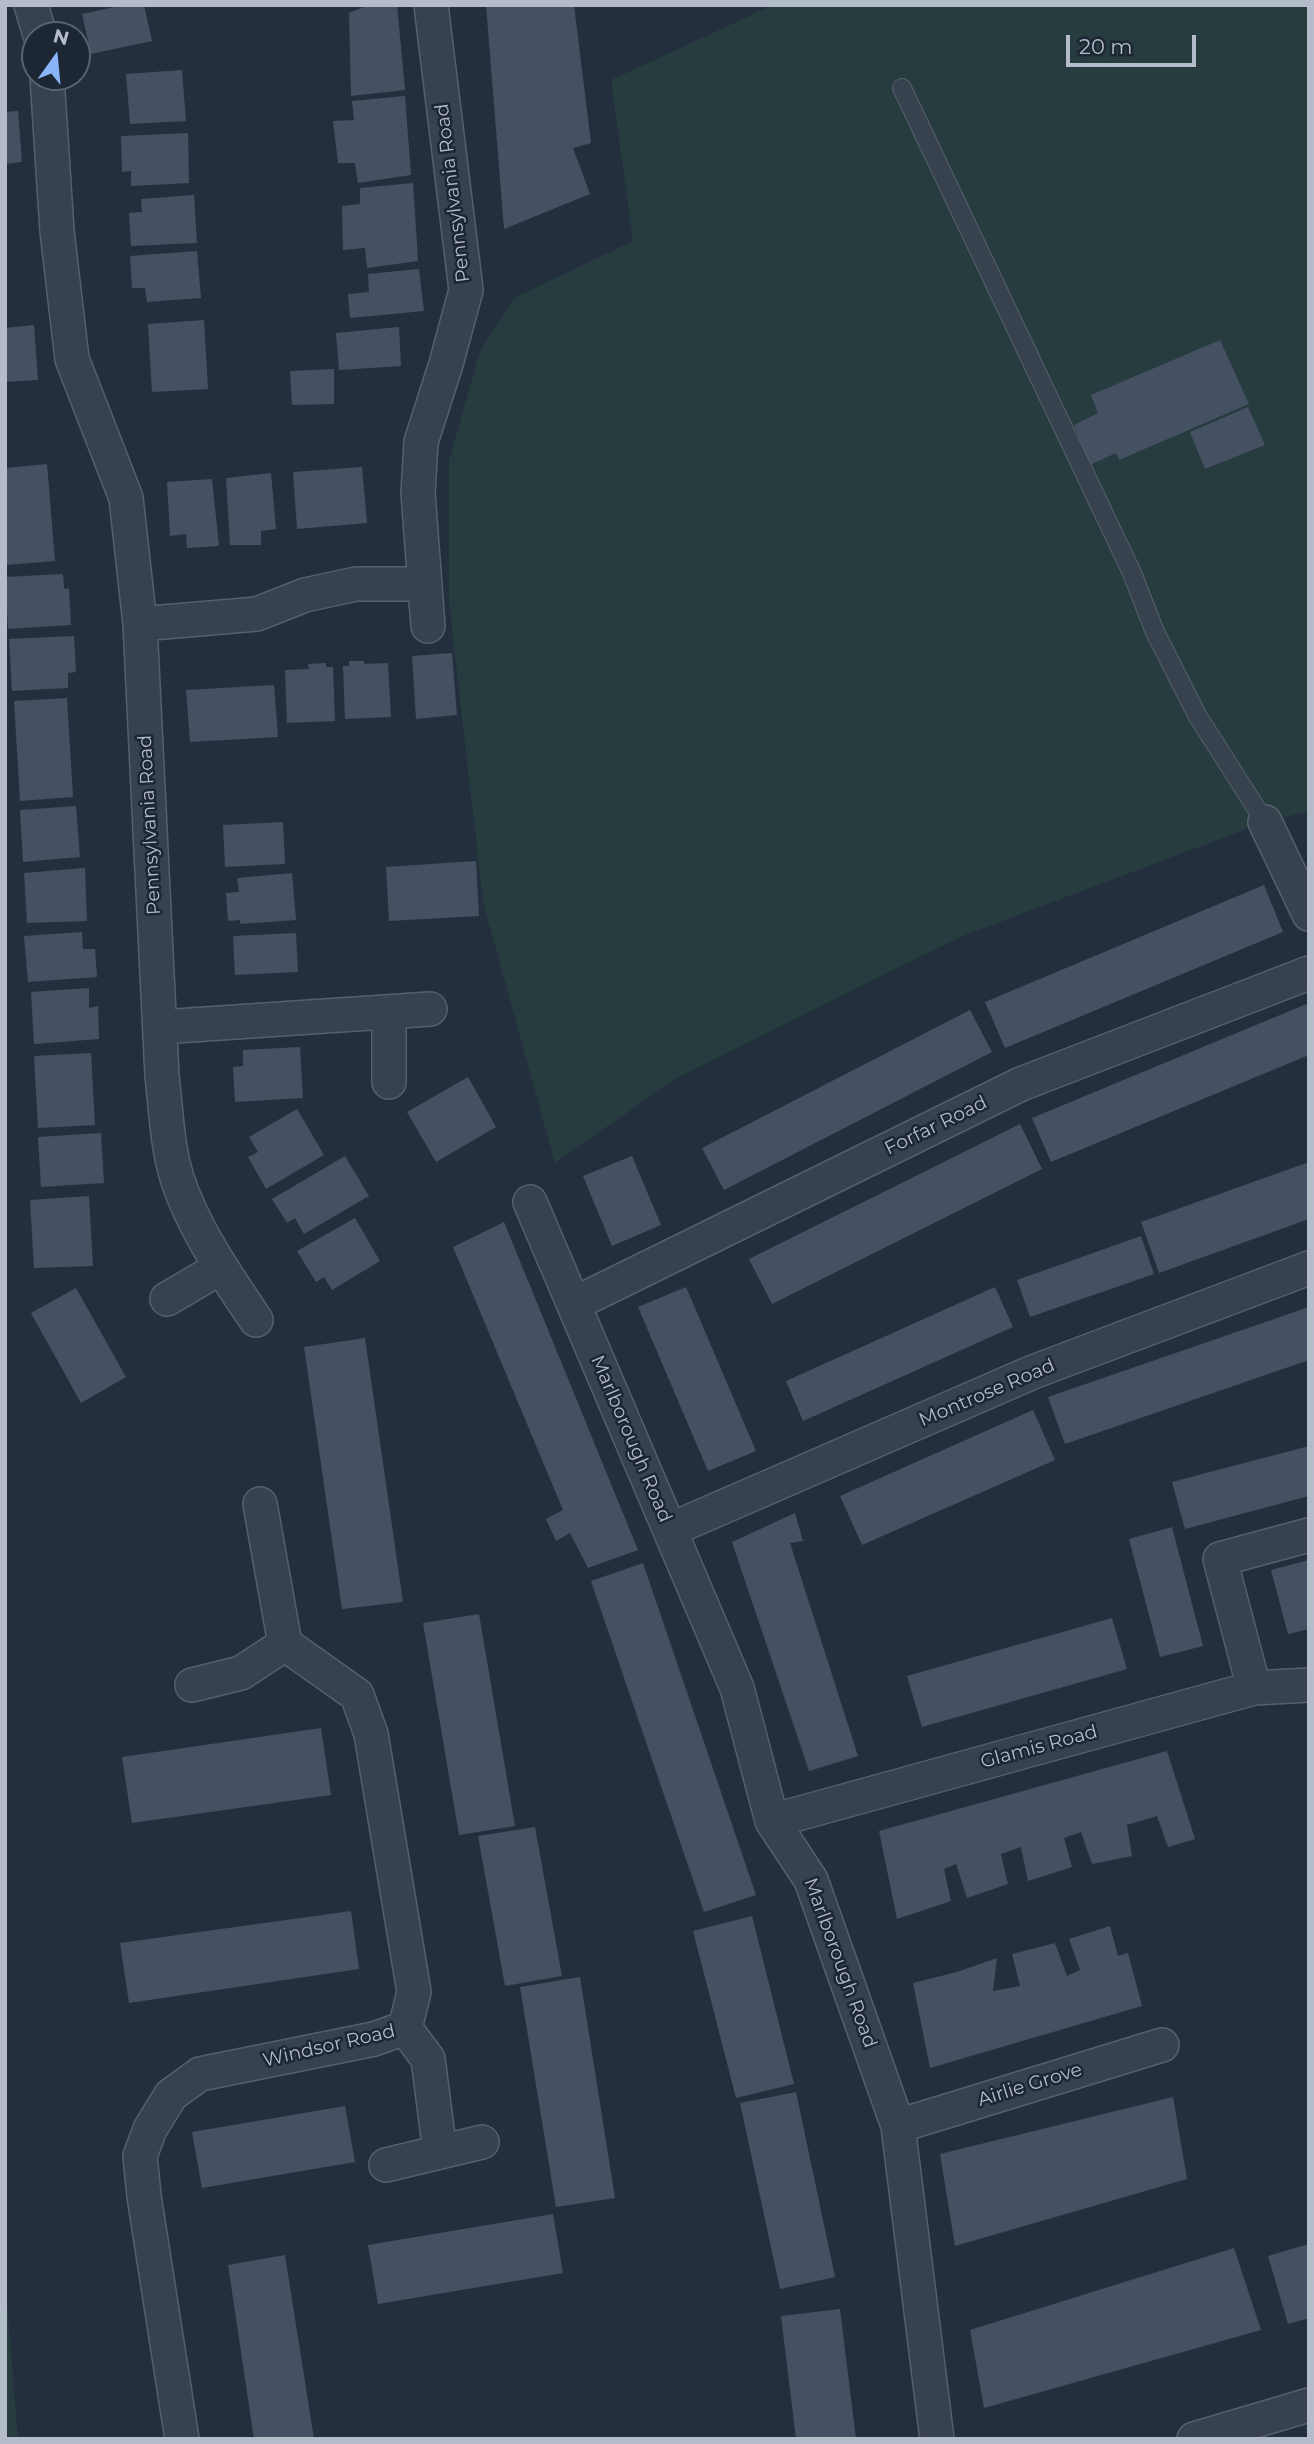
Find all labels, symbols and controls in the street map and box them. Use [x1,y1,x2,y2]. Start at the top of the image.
north arrow [21,21,91,91]
scale bar [1069,21,1198,65]
text: N [51,24,71,50]
text: 20 m [1079,34,1133,59]
street label: Pennsylvania Road [431,102,475,284]
street label: Pennsylvania Road [134,734,166,916]
street label: Forfar Road [881,1091,991,1161]
street label: Marlborough Road [585,1352,677,1526]
street label: Montrose Road [916,1354,1058,1432]
street label: Glamis Road [978,1720,1100,1774]
street label: Marlborough Road [799,1875,881,2051]
street label: Windsor Road [261,2020,397,2072]
street label: Airlie Grove [975,2058,1085,2112]

